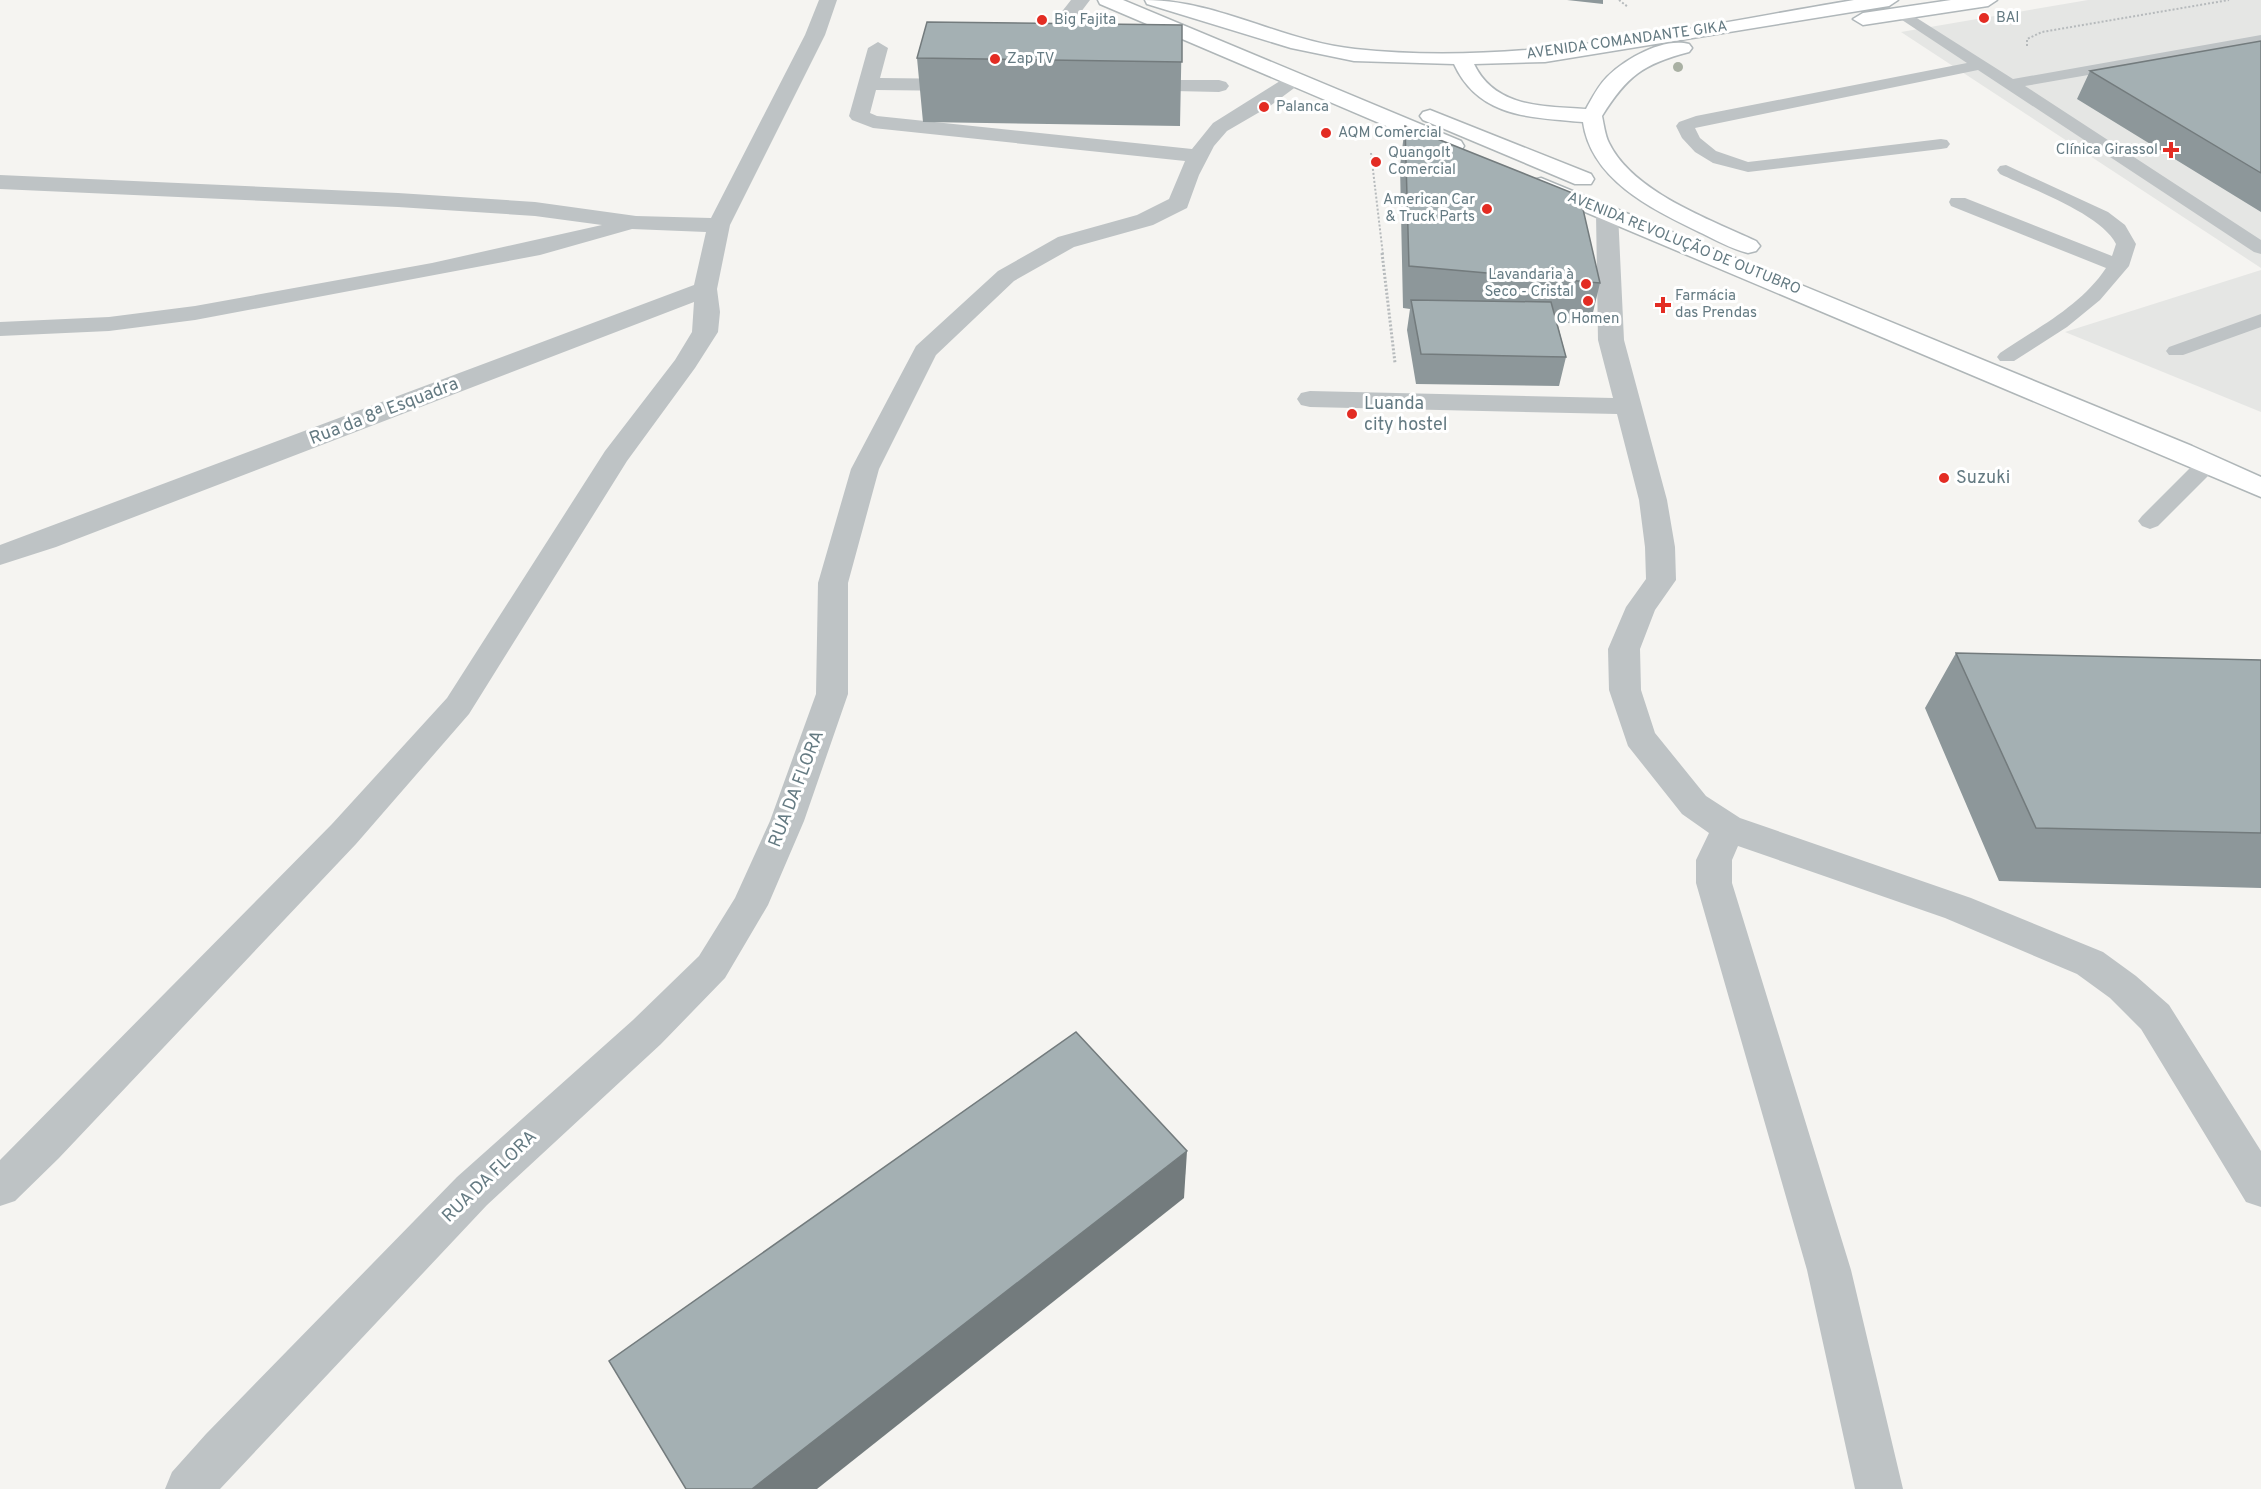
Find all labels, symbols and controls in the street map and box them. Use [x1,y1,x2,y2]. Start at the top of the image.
place label: BAI [1996,9,2020,28]
place label: Big Fajita [1054,11,1116,30]
marker: BAI [1977,11,1991,25]
marker: Big Fajita [1035,13,1049,27]
street label: AVENIDA COMANDANTE GIKA [1525,17,1729,65]
place label: Zap TV [1007,50,1055,69]
marker: Zap TV [988,52,1002,66]
place label: Palanca [1276,98,1329,117]
marker: Palanca [1257,100,1271,114]
place label: AQM Comercial [1338,124,1442,143]
marker: AQM Comercial [1319,126,1333,140]
place label: Clínica Girassol [2056,141,2158,160]
marker: Clínica Girassol [2162,141,2180,159]
place label: Quangolt Comercial [1388,144,1456,180]
marker: Quangolt Comercial [1369,155,1383,169]
street label: AVENIDA REVOLUÇÃO DE OUTUBRO [1565,187,1804,300]
place label: American Car & Truck Parts [1383,191,1475,227]
marker: American Car & Truck Parts [1480,202,1494,216]
place label: Lavandaria à Seco - Cristal [1484,266,1574,302]
marker: Lavandaria à Seco - Cristal [1579,277,1593,291]
place label: Farmácia das Prendas [1675,287,1757,323]
marker: O Homen [1581,294,1595,308]
marker: Farmácia das Prendas [1656,298,1670,312]
place label: O Homen [1557,310,1619,329]
street label: Rua da 8ª Esquadra [306,373,462,451]
place label: Luanda city hostel [1364,393,1447,437]
marker: Luanda city hostel [1345,407,1359,421]
place label: Suzuki [1956,467,2010,490]
marker: Suzuki [1937,471,1951,485]
street label: RUA DA FLORA [764,727,830,851]
street label: RUA DA FLORA [438,1126,542,1228]

